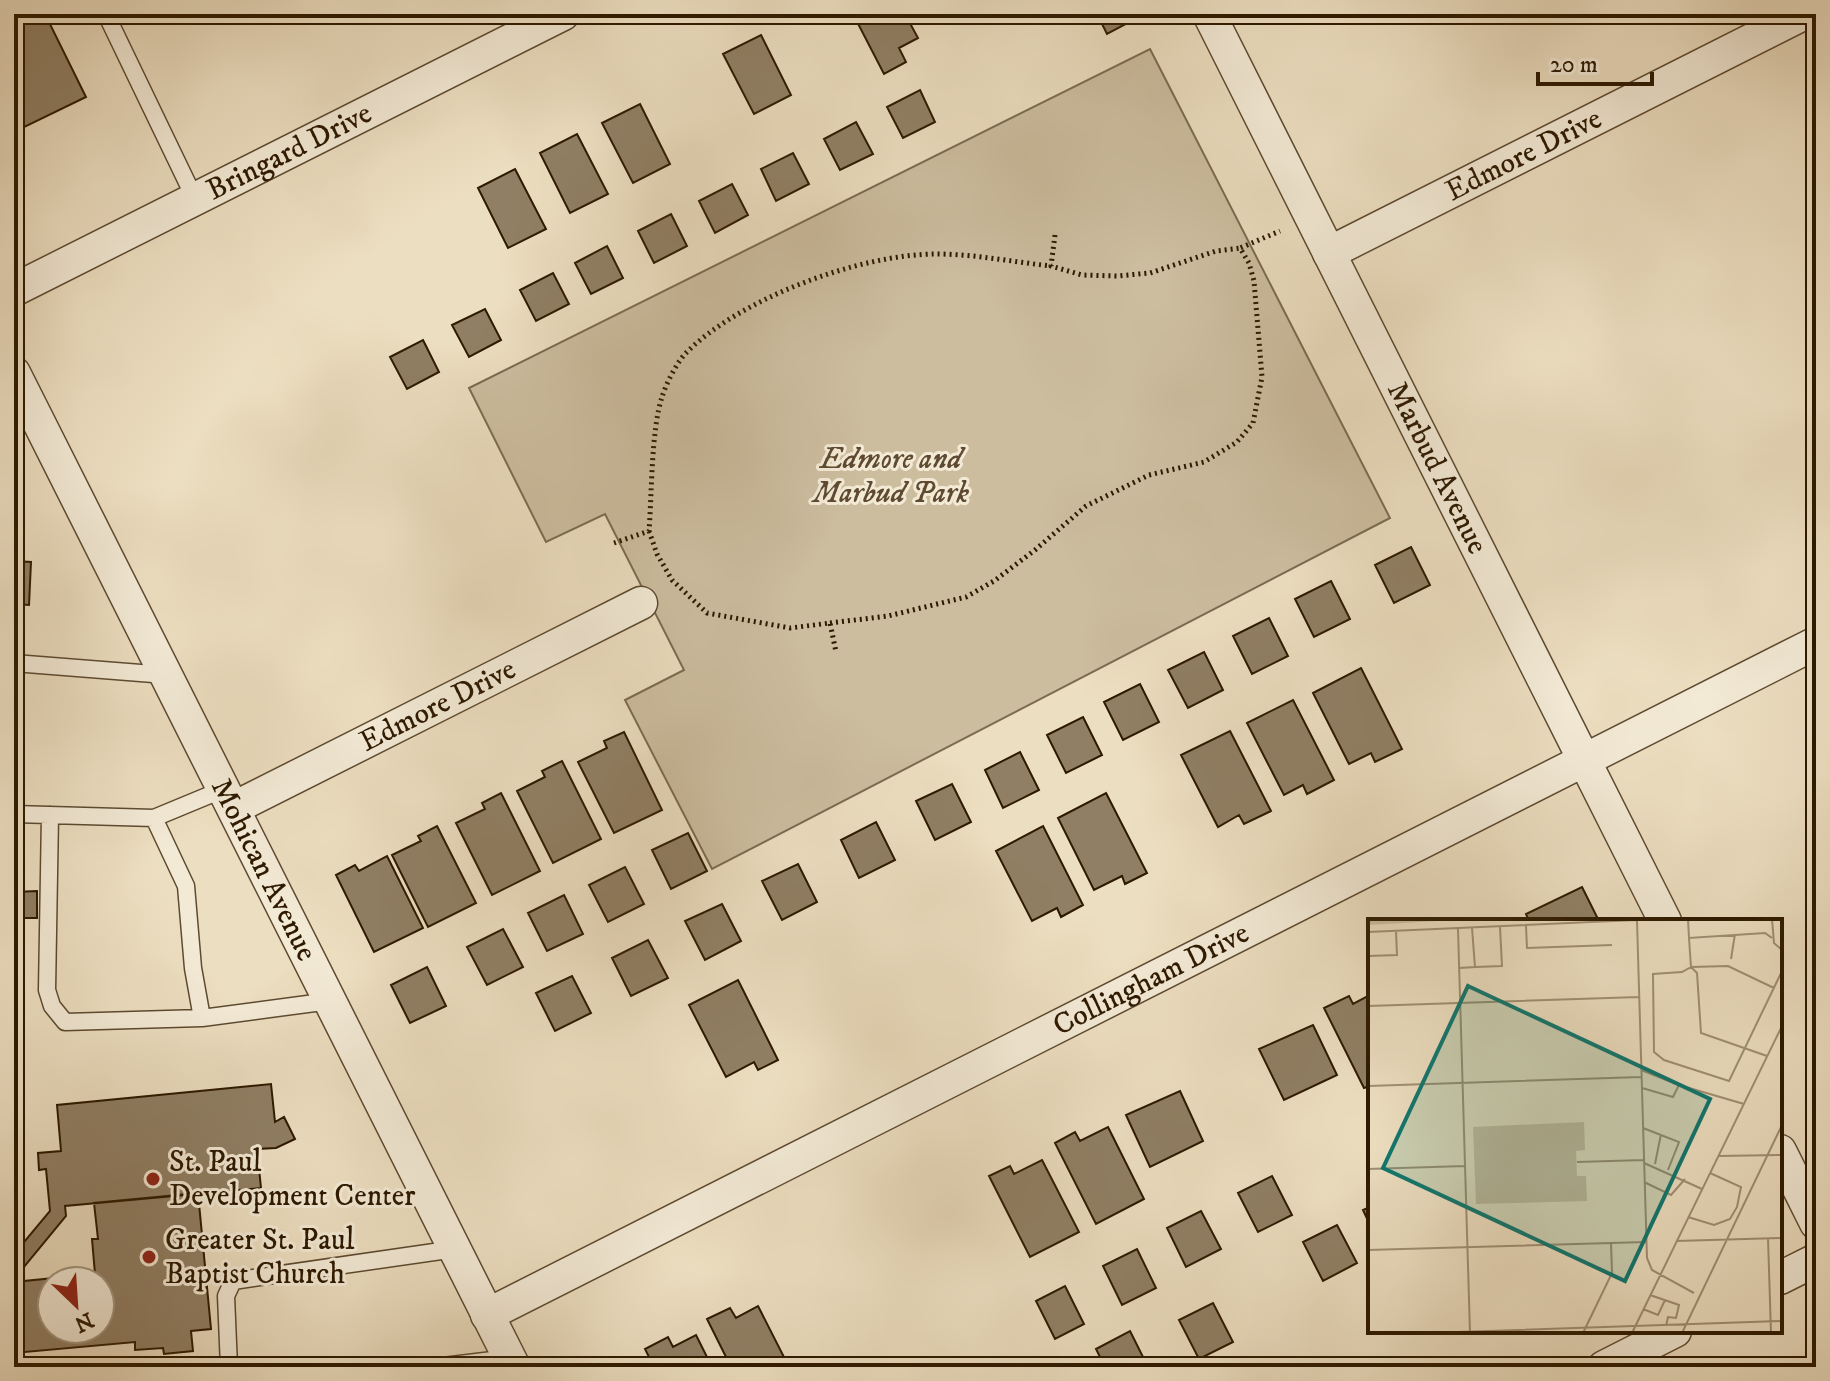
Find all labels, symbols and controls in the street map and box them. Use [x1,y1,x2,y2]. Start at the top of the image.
scale bar [1538,36,1652,86]
text: 20 m [1550,50,1598,80]
street label: Bringard Drive [200,95,378,209]
street label: Edmore Drive [1439,100,1608,210]
street label: Marbud Avenue [1378,376,1496,560]
park label: Edmore and Marbud Park [811,441,969,512]
street label: Edmore Drive [353,651,522,760]
street label: Mohican Avenue [203,772,325,967]
street label: Collingham Drive [1047,914,1255,1044]
inset map [1368,919,1782,1333]
place label: St. Paul Development Center [169,1144,415,1215]
marker: St. Paul Development Center [144,1170,162,1188]
place label: Greater St. Paul Baptist Church [165,1222,354,1293]
marker: Greater St. Paul Baptist Church [140,1248,158,1266]
north arrow [36,1265,116,1345]
text: N [70,1306,98,1338]

